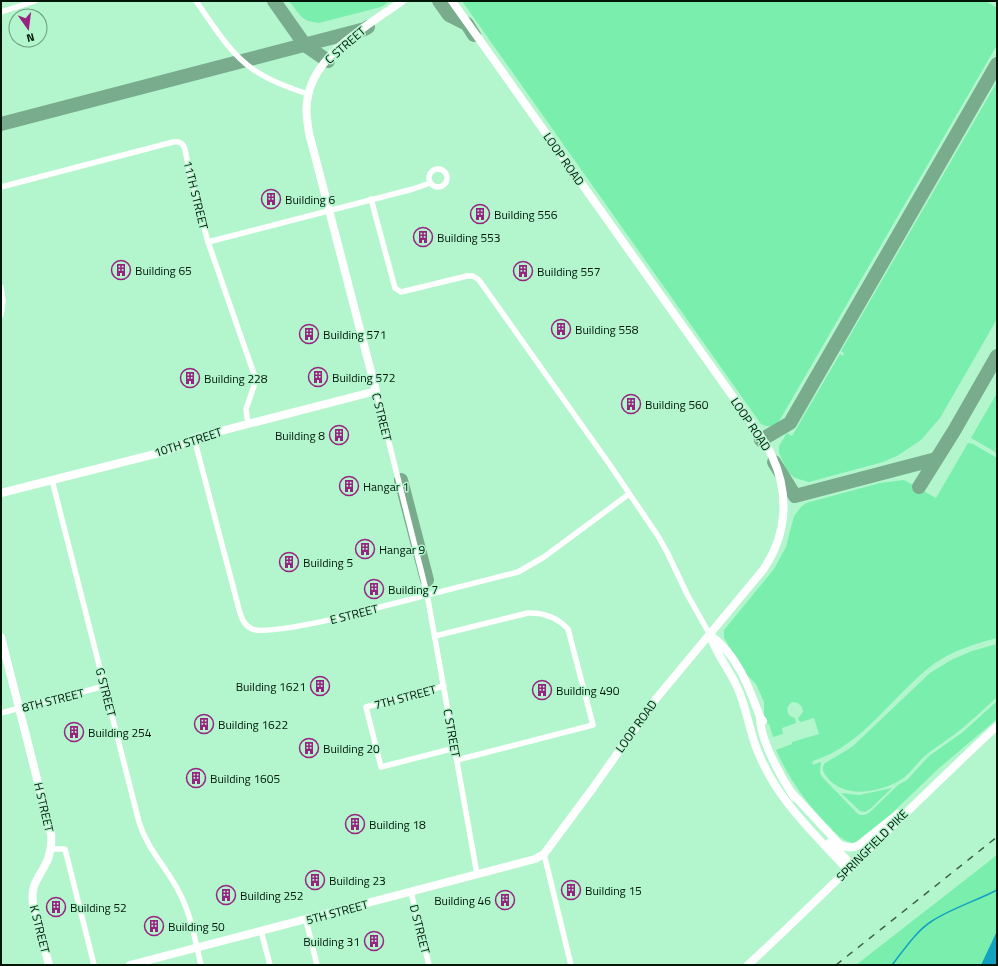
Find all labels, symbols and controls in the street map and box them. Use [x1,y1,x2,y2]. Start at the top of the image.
north arrow [8,8,48,48]
street label: C STREET [320,21,370,68]
text: N [25,29,36,46]
street label: LOOP ROAD [539,128,589,190]
street label: 11TH STREET [178,159,214,232]
building icon: Building 6 [260,188,282,210]
place label: Building 6 [285,190,335,209]
building icon: Building 556 [469,203,491,225]
place label: Building 556 [494,205,558,224]
building icon: Building 553 [412,226,434,248]
place label: Building 553 [437,228,501,247]
building icon: Building 65 [110,259,132,281]
building icon: Building 557 [512,260,534,282]
place label: Building 65 [135,261,192,280]
place label: Building 557 [537,262,601,281]
building icon: Building 558 [550,318,572,340]
place label: Building 558 [575,320,639,339]
building icon: Building 571 [298,323,320,345]
place label: Building 571 [323,325,387,344]
building icon: Building 572 [307,366,329,388]
building icon: Building 228 [179,367,201,389]
place label: Building 572 [332,368,396,387]
place label: Building 228 [204,369,268,388]
street label: C STREET [367,391,397,444]
building icon: Building 560 [620,393,642,415]
street label: LOOP ROAD [726,393,776,455]
place label: Building 560 [645,395,709,414]
street label: 10TH STREET [152,422,225,462]
building icon: Building 8 [328,424,350,446]
place label: Building 8 [275,426,325,445]
building icon: Hangar 1 [338,475,360,497]
place label: Hangar 1 [363,477,409,496]
building icon: Hangar 9 [354,538,376,560]
place label: Hangar 9 [379,540,426,559]
building icon: Building 5 [278,551,300,573]
place label: Building 5 [303,553,353,572]
building icon: Building 7 [363,578,385,600]
place label: Building 7 [388,580,438,599]
street label: E STREET [328,599,381,629]
street label: G STREET [91,666,121,719]
building icon: Building 1621 [309,675,331,697]
place label: Building 1621 [236,677,306,696]
street label: 7TH STREET [372,679,439,714]
building icon: Building 490 [531,679,553,701]
place label: Building 490 [556,681,620,700]
street label: 8TH STREET [20,683,87,717]
street label: LOOP ROAD [610,695,662,756]
street label: C STREET [438,707,466,759]
building icon: Building 1622 [193,713,215,735]
place label: Building 1622 [218,715,288,734]
building icon: Building 254 [63,721,85,743]
place label: Building 254 [88,723,152,742]
building icon: Building 20 [298,737,320,759]
place label: Building 20 [323,739,380,758]
building icon: Building 1605 [185,767,207,789]
place label: Building 1605 [210,769,281,788]
street label: H STREET [29,780,59,834]
street label: SPRINGFIELD PIKE [832,804,913,885]
building icon: Building 18 [344,813,366,835]
place label: Building 18 [369,815,426,834]
building icon: Building 23 [304,869,326,891]
place label: Building 23 [329,871,386,890]
building icon: Building 15 [560,879,582,901]
place label: Building 15 [585,881,642,900]
building icon: Building 252 [215,884,237,906]
place label: Building 252 [240,886,304,905]
building icon: Building 46 [494,889,516,911]
place label: Building 46 [434,891,491,910]
street label: 5TH STREET [304,894,371,929]
building icon: Building 52 [45,896,67,918]
place label: Building 52 [70,898,127,917]
street label: D STREET [405,902,435,956]
street label: K STREET [25,903,55,956]
building icon: Building 50 [143,915,165,937]
place label: Building 50 [168,917,225,936]
building icon: Building 31 [363,930,385,952]
place label: Building 31 [303,932,360,951]

